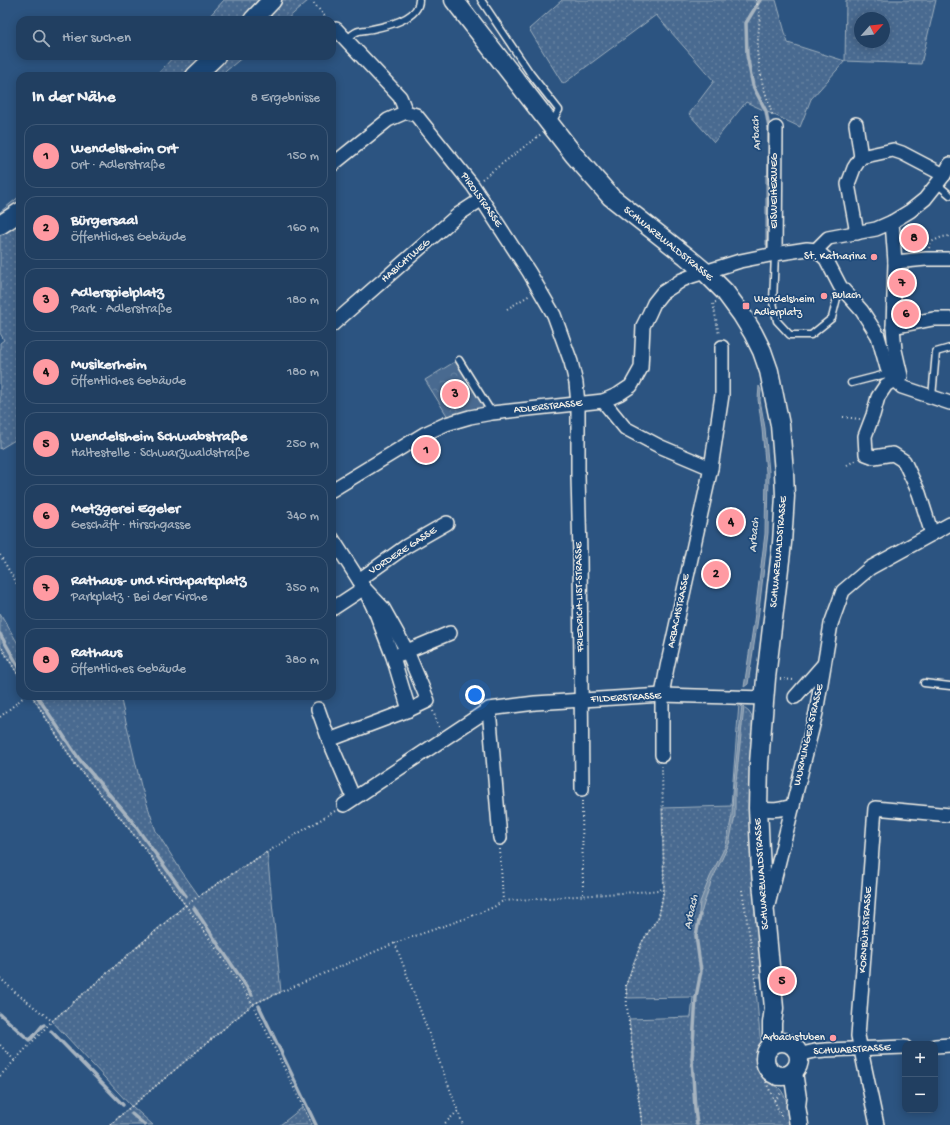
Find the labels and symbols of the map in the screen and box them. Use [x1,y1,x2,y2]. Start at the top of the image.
north arrow [854,12,890,48]
water label: Arbach [749,115,765,151]
street label: EISWEIHERWEG [769,152,781,229]
street label: PIROLSTRASSE [457,170,505,230]
street label: SCHWARZWALDSTRASSE [621,204,716,285]
pin: 8 [901,223,927,253]
street label: HABICHTWEG [379,236,434,285]
place label: St. Katharina [804,251,867,263]
marker: St. Katharina [869,252,879,262]
pin: 7 [889,268,915,298]
place label: Bulach [831,290,861,302]
marker: Bulach [819,291,829,301]
place label: Wendelsheim Adlerplatz [754,294,815,319]
pin: 6 [893,299,919,329]
marker: Wendelsheim Adlerplatz [741,301,751,311]
pin: 3 [442,379,468,409]
street label: ADLERSTRASSE [513,397,584,417]
pin: 1 [413,435,439,465]
street label: SCHWARZWALDSTRASSE [768,495,790,608]
pin: 4 [718,507,744,537]
water label: Arbach [747,517,763,553]
street label: VORDERE GASSE [366,524,440,578]
street label: FRIEDRICH-LIST-STRASSE [573,541,587,653]
pin: 2 [703,559,729,589]
street label: ARBACHSTRASSE [665,572,693,649]
street label: WURMLINGER STRASSE [791,682,827,787]
your location [465,685,485,705]
street label: FILDERSTRASSE [589,690,663,706]
street label: SCHWARZWALDSTRASSE [752,817,772,930]
street label: KORNBÜHLSTRASSE [857,885,875,974]
water label: Arbach [682,893,703,931]
pin: 5 [769,966,795,996]
place label: Arbachstuben [763,1032,826,1044]
marker: Arbachstuben [828,1033,838,1043]
street label: SCHWABSTRASSE [813,1042,892,1058]

